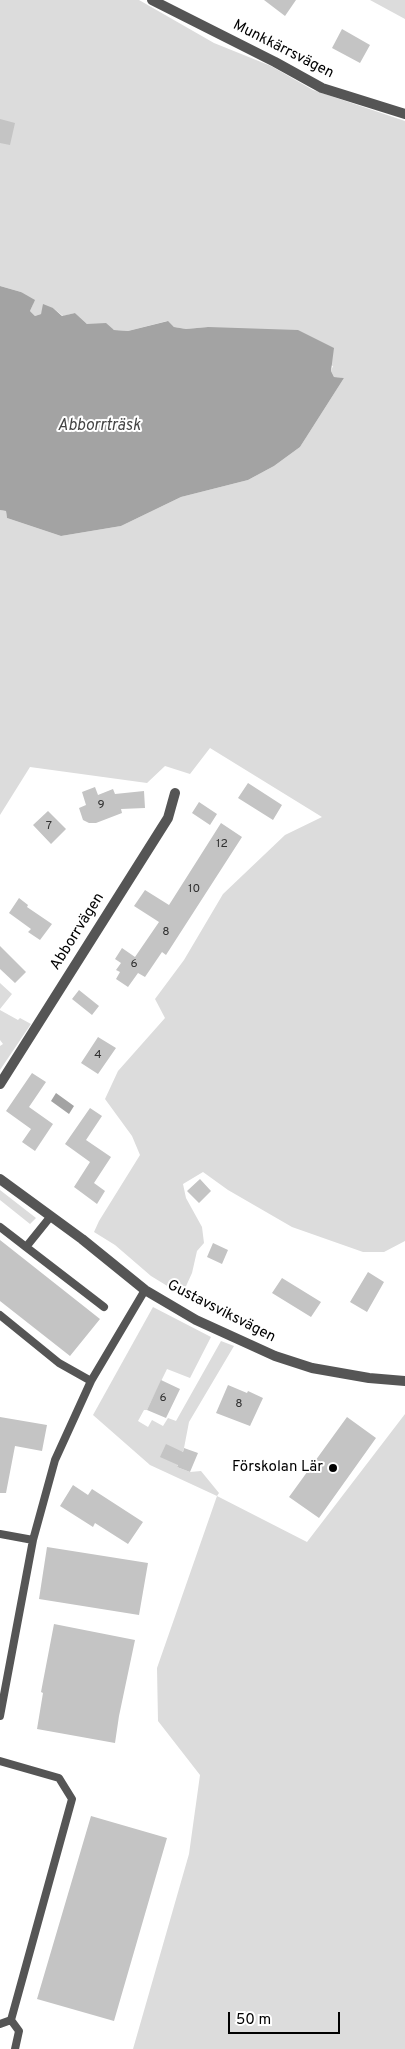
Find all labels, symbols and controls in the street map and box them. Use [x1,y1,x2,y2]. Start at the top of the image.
street label: Munkkärrsvägen [229,17,337,83]
water label: Abborrträsk [58,417,140,437]
house number: 9 [97,799,105,813]
house number: 7 [46,820,52,834]
house number: 12 [216,838,228,852]
house number: 10 [188,883,200,897]
street label: Abborrvägen [47,890,109,974]
house number: 8 [162,926,170,940]
house number: 6 [130,958,138,972]
house number: 4 [94,1049,102,1063]
street label: Gustavsviksvägen [164,1277,278,1347]
house number: 6 [159,1392,167,1406]
house number: 8 [235,1398,243,1412]
place label: Förskolan Lär [232,1459,323,1477]
marker: Förskolan Lär [327,1462,339,1474]
scale bar [230,2002,342,2034]
text: 50 m [236,2011,271,2030]

